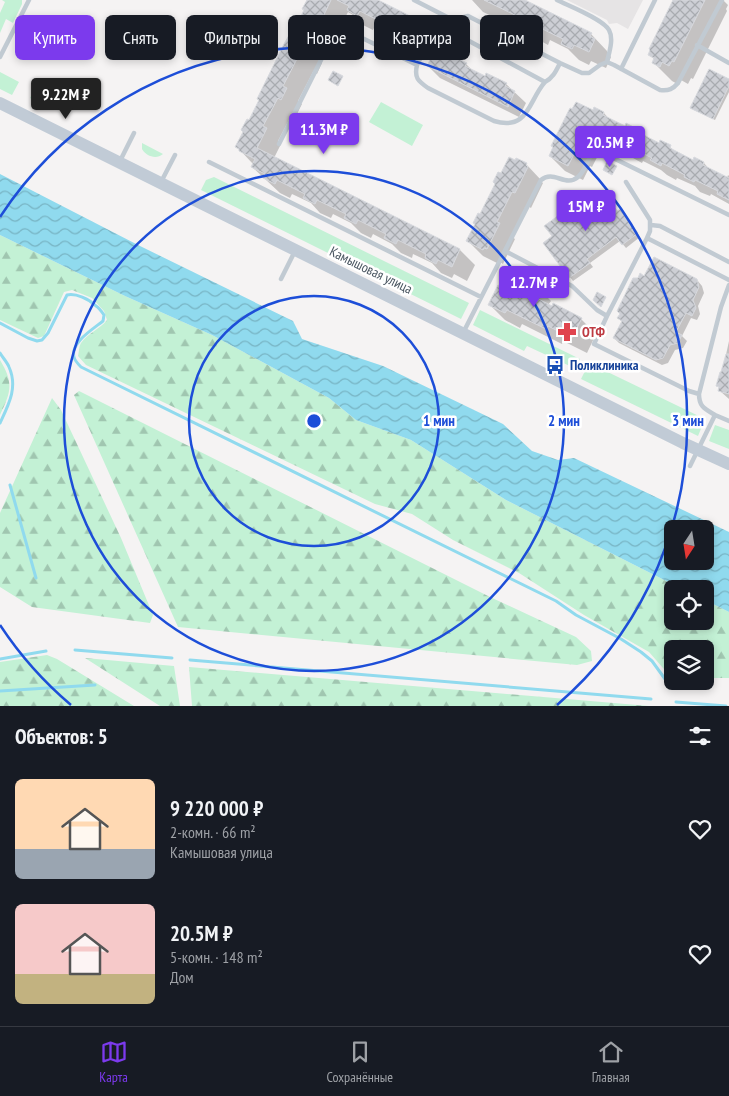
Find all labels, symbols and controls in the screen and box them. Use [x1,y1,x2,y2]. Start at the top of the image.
chip: Купить [15,15,95,60]
chip: Снять [105,15,176,60]
chip: Фильтры [186,15,278,60]
chip: Новое [288,15,364,60]
chip: Квартира [374,15,470,60]
chip: Дом [480,15,543,60]
pin: 9.22M ₽ [20,78,112,120]
text: 9.22M ₽ [42,84,90,104]
pin: 11.3M ₽ [278,112,370,155]
text: 11.3M ₽ [300,119,348,139]
pin: 20.5M ₽ [564,126,656,168]
text: 20.5M ₽ [586,132,634,152]
pin: 15M ₽ [551,190,621,232]
text: 15M ₽ [568,196,604,216]
street label: Камышовая улица [327,242,415,298]
pin: 12.7M ₽ [488,266,580,308]
text: 12.7M ₽ [510,272,558,292]
pharmacy icon: ОТФ [556,321,578,343]
place label: ОТФ [582,323,606,341]
bus stop icon: Поликлиника [544,354,566,376]
place label: Поликлиника [570,356,639,374]
text: 1 мин [423,411,455,430]
text: 2 мин [548,411,580,430]
text: 3 мин [672,411,704,430]
centre of rings [305,412,323,430]
north arrow [664,520,714,570]
map controls [664,520,714,690]
button: locate [664,580,714,630]
button: layers [664,640,714,690]
icon: filters [686,722,714,750]
text: Объектов: 5 [15,723,108,750]
text: 9 220 000 ₽ [170,795,263,822]
icon: home [55,799,115,859]
icon: heart [686,815,714,843]
text: 2-комн. · 66 m² [170,822,256,842]
text: Камышовая улица [170,842,273,862]
text: 20.5M ₽ [170,920,233,947]
icon: home [55,924,115,984]
icon: heart [686,940,714,968]
text: 5-комн. · 148 m² [170,947,263,967]
text: Дом [170,967,194,987]
tab: Карта [99,1038,128,1086]
tab: Сохранённые [327,1038,393,1086]
tab: Главная [592,1038,630,1086]

